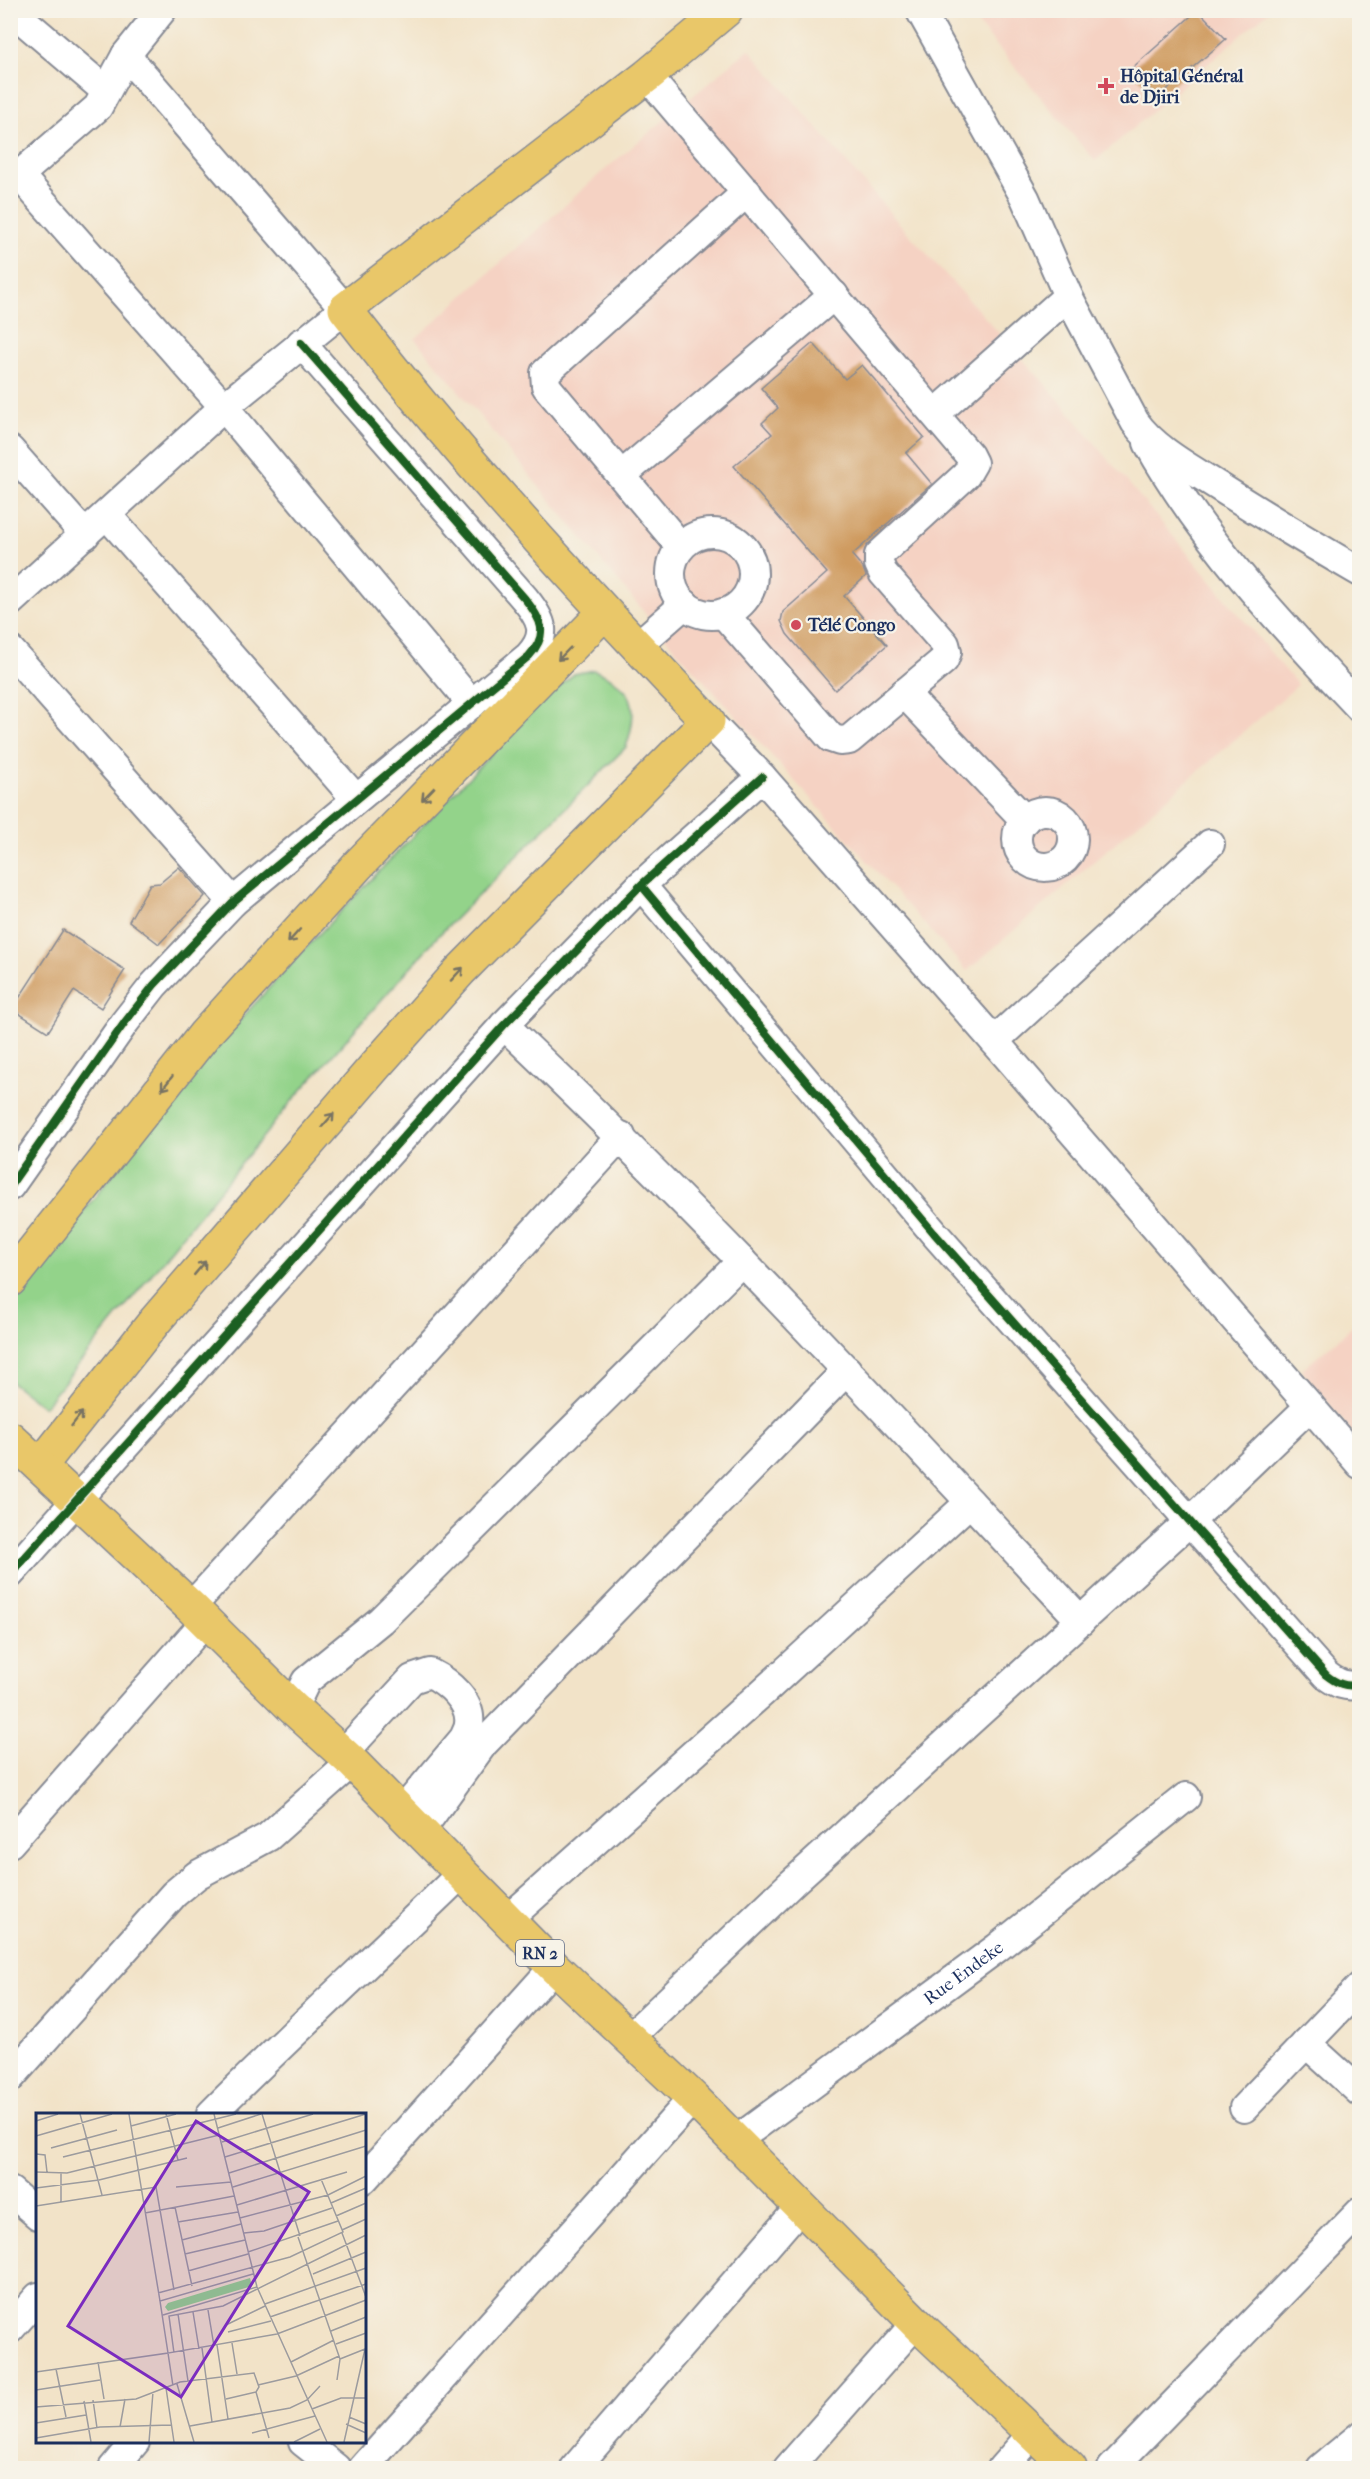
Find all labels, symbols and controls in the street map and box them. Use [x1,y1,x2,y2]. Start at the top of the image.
place label: Hôpital Général de Djiri [1120,66,1245,108]
marker: Hôpital Général de Djiri [1097,77,1115,95]
place label: Télé Congo [807,615,895,636]
marker: Télé Congo [789,618,803,632]
one-way arrow [557,646,571,661]
one-way arrow [420,786,435,801]
one-way arrow [287,928,301,943]
one-way arrow [450,967,465,982]
one-way arrow [160,1075,173,1091]
one-way arrow [321,1112,334,1128]
one-way arrow [194,1260,207,1276]
one-way arrow [71,1411,84,1427]
street label: Rue Endeke [920,1937,1008,2009]
road number: RN 2 [516,1940,564,1966]
inset map [36,2113,366,2443]

